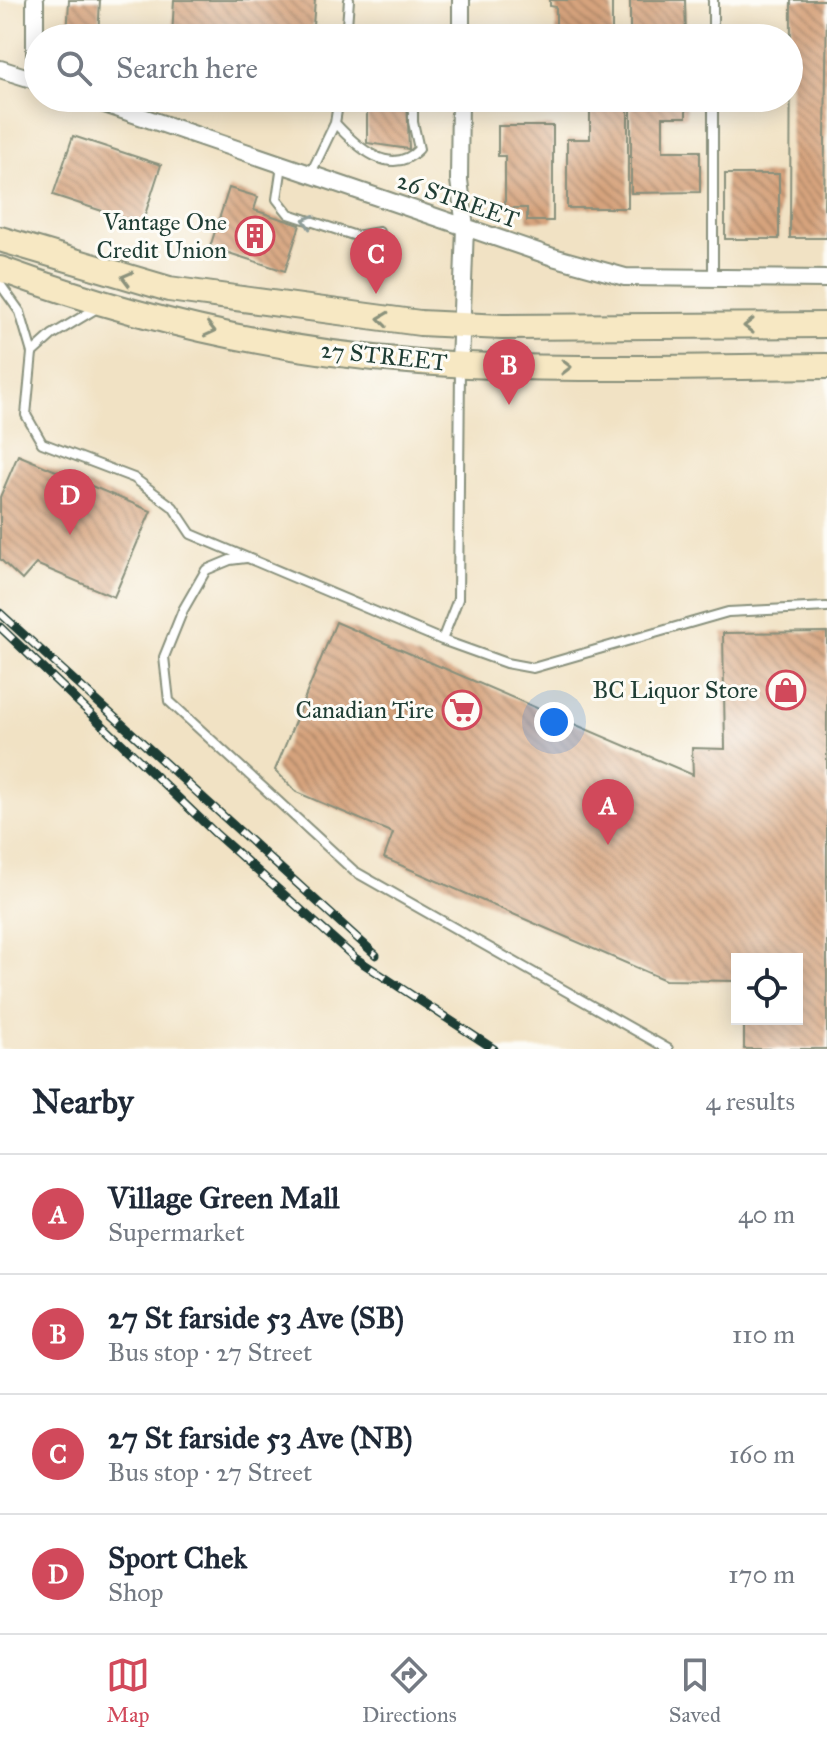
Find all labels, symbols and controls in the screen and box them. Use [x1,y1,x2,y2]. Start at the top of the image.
search box [24,24,803,112]
icon: search [52,46,96,90]
text: Search here [116,50,258,86]
street label: 26 STREET [393,165,523,235]
place label: Vantage One Credit Union [97,207,227,265]
one-way arrow [302,214,316,230]
building icon: Vantage One Credit Union [234,215,276,257]
pin: C [350,228,402,294]
one-way arrow [121,270,135,287]
one-way arrow [376,311,389,328]
one-way arrow [742,317,755,335]
one-way arrow [203,320,217,337]
street label: 27 STREET [319,334,449,378]
pin: B [483,339,535,405]
one-way arrow [560,358,573,376]
pin: D [44,469,96,535]
shop icon: BC Liquor Store [765,669,807,711]
place label: BC Liquor Store [592,675,758,705]
supermarket icon: Canadian Tire [441,689,483,731]
place label: Canadian Tire [296,695,434,725]
your location [534,702,574,742]
pin: A [582,779,634,845]
map controls [731,953,803,1025]
button: locate [731,953,803,1025]
text: Nearby [32,1081,134,1122]
text: 4 results [706,1085,795,1117]
text: Village Green Mall [108,1180,339,1216]
text: A [49,1198,67,1230]
text: 40 m [738,1198,795,1230]
text: Supermarket [108,1216,245,1248]
text: 27 St farside 53 Ave (SB) [108,1300,404,1336]
text: B [49,1318,67,1350]
text: 110 m [732,1318,795,1350]
text: Bus stop · 27 Street [108,1336,312,1368]
text: 27 St farside 53 Ave (NB) [108,1420,413,1456]
text: C [49,1438,67,1470]
text: 160 m [729,1438,795,1470]
text: Bus stop · 27 Street [108,1456,312,1488]
text: Sport Chek [108,1540,247,1576]
text: D [48,1558,68,1590]
text: 170 m [728,1558,795,1590]
text: Shop [108,1576,164,1608]
tab: Map [106,1653,150,1728]
tab: Directions [362,1653,457,1728]
tab: Saved [669,1653,721,1728]

